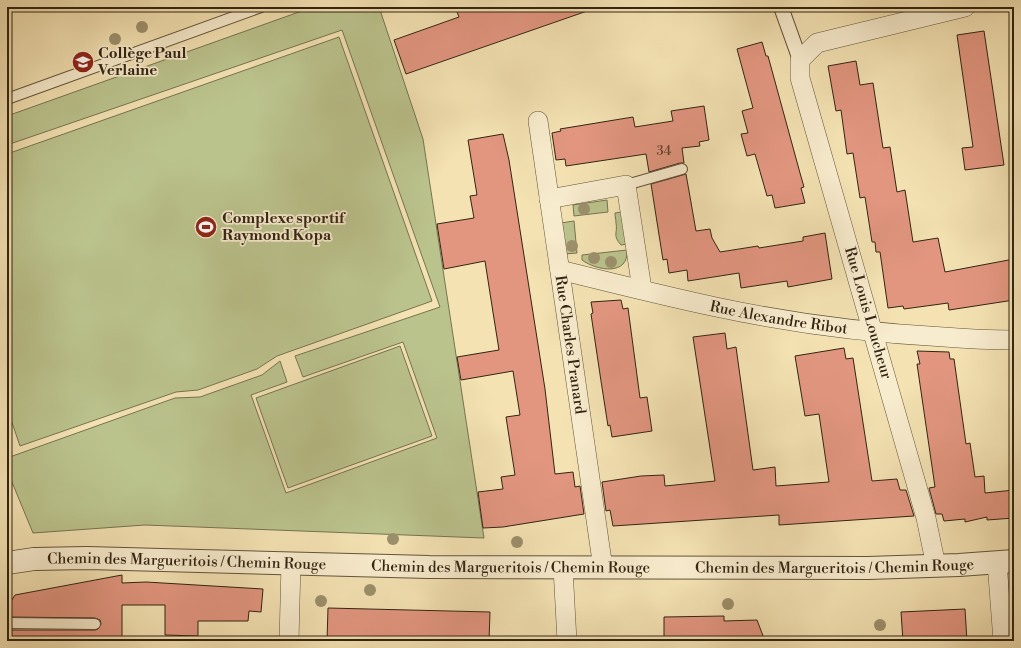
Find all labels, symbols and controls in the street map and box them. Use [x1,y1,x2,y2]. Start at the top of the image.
place label: Collège Paul Verlaine [97,44,187,80]
school or university icon: Collège Paul Verlaine [70,49,96,75]
house number: 34 [656,143,672,159]
place label: Complexe sportif Raymond Kopa [222,209,346,245]
sports icon: Complexe sportif Raymond Kopa [193,214,219,240]
street label: Rue Louis Loucheur [840,245,896,382]
street label: Rue Charles Pranard [551,274,590,416]
street label: Rue Alexandre Ribot [708,296,849,338]
street label: Chemin des Margueritois / Chemin Rouge [47,548,326,574]
street label: Chemin des Margueritois / Chemin Rouge [695,554,975,578]
street label: Chemin des Margueritois / Chemin Rouge [371,556,650,577]

